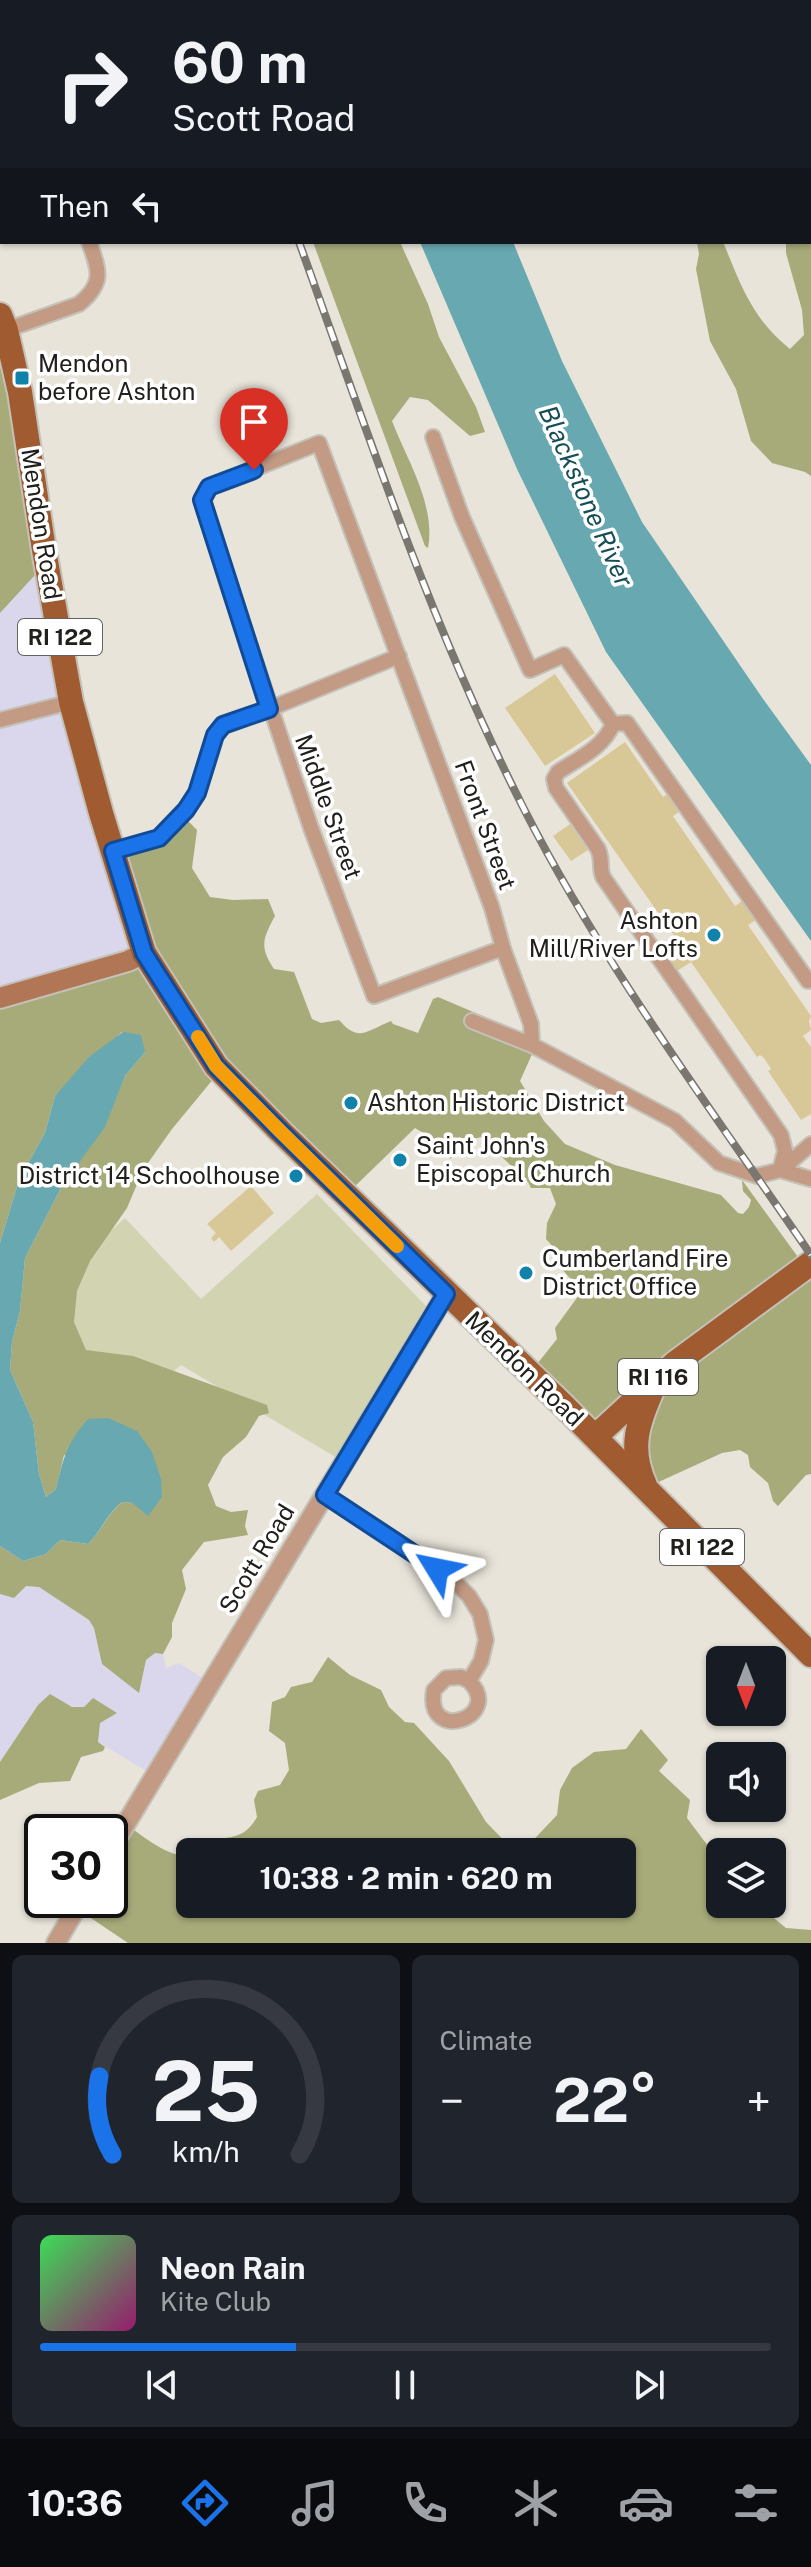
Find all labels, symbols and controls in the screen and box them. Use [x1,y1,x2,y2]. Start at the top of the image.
text: 60 m [172,30,308,96]
icon: right [40,32,144,136]
text: Scott Road [172,97,355,139]
icon: left [125,184,169,228]
text: Then [40,188,109,224]
place label: Mendon before Ashton [38,349,195,405]
marker: Mendon before Ashton [13,369,31,387]
pin [220,388,288,470]
icon: arrive [232,400,276,444]
water label: Blackstone River [533,400,640,592]
street label: Mendon Road [16,446,68,602]
road number: RI 122 [18,619,102,655]
street label: Middle Street [290,730,368,883]
street label: Front Street [450,756,522,893]
place label: Ashton Mill/River Lofts [529,906,698,962]
marker: Ashton Mill/River Lofts [705,926,723,944]
place label: Ashton Historic District [367,1088,625,1116]
marker: Ashton Historic District [342,1094,360,1112]
place label: Saint John's Episcopal Church [416,1131,610,1187]
marker: Saint John's Episcopal Church [391,1151,409,1169]
place label: District 14 Schoolhouse [18,1161,280,1189]
marker: District 14 Schoolhouse [287,1167,305,1185]
place label: Cumberland Fire District Office [542,1244,728,1300]
marker: Cumberland Fire District Office [517,1264,535,1282]
street label: Mendon Road [460,1305,589,1431]
road number: RI 116 [618,1359,698,1395]
street label: Scott Road [213,1499,300,1618]
position arrow [395,1527,479,1611]
road number: RI 122 [660,1529,744,1565]
north arrow [706,1646,786,1726]
map controls [706,1646,786,1918]
button: sound [706,1742,786,1822]
speed limit sign: 30 [24,1814,128,1918]
button: layers [706,1838,786,1918]
text: 10:38 · 2 min · 620 m [259,1860,553,1896]
text: Climate [440,2025,533,2056]
text: 25 [151,2042,260,2140]
text: 22° [553,2065,658,2136]
text: − [440,2075,464,2127]
text: + [747,2075,771,2127]
text: km/h [172,2135,239,2168]
text: Neon Rain [160,2250,306,2286]
text: Kite Club [160,2286,271,2317]
icon: previous [140,2363,184,2407]
icon: pause [383,2363,427,2407]
icon: next [627,2363,671,2407]
icon: directions [177,2475,233,2531]
icon: music [287,2475,343,2531]
icon: phone [397,2475,453,2531]
icon: climate [508,2475,564,2531]
icon: car [618,2475,674,2531]
icon: filters [728,2475,784,2531]
text: 10:36 [27,2482,123,2524]

